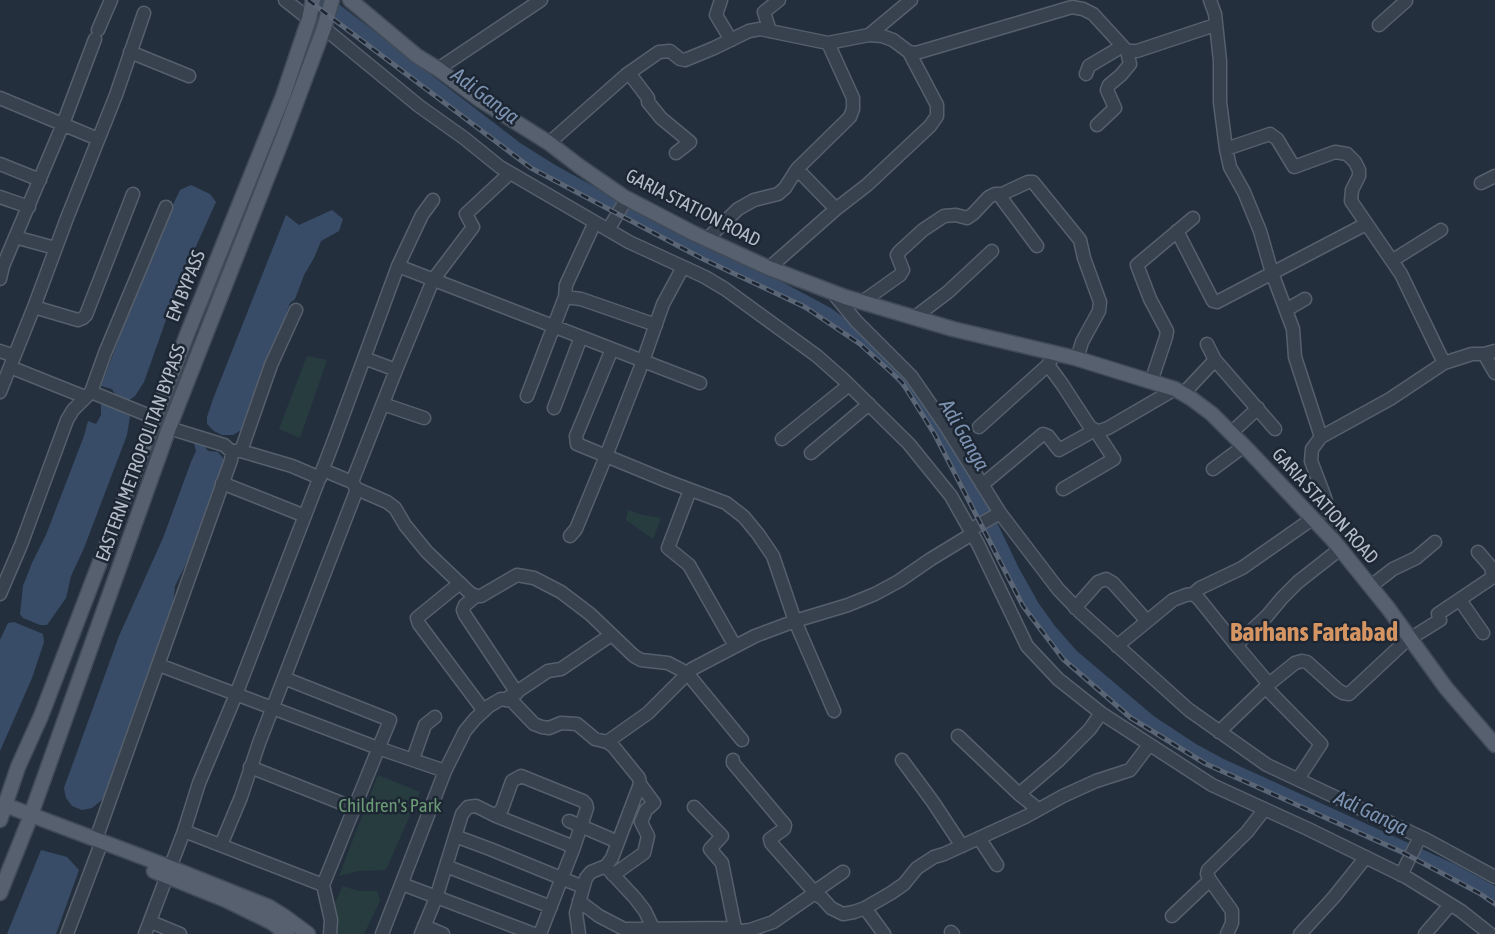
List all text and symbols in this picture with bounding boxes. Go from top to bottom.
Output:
water label: Adi Ganga [446,62,524,130]
street label: GARIA STATION ROAD [622,164,764,252]
street label: EM BYPASS [161,247,211,325]
street label: EASTERN METROPOLITAN BYPASS [91,341,191,565]
water label: Adi Ganga [934,395,994,475]
street label: GARIA STATION ROAD [1267,443,1383,569]
district label: Barhans Fartabad [1230,617,1398,649]
water label: Adi Ganga [1330,785,1412,841]
park label: Children's Park [338,795,442,817]

